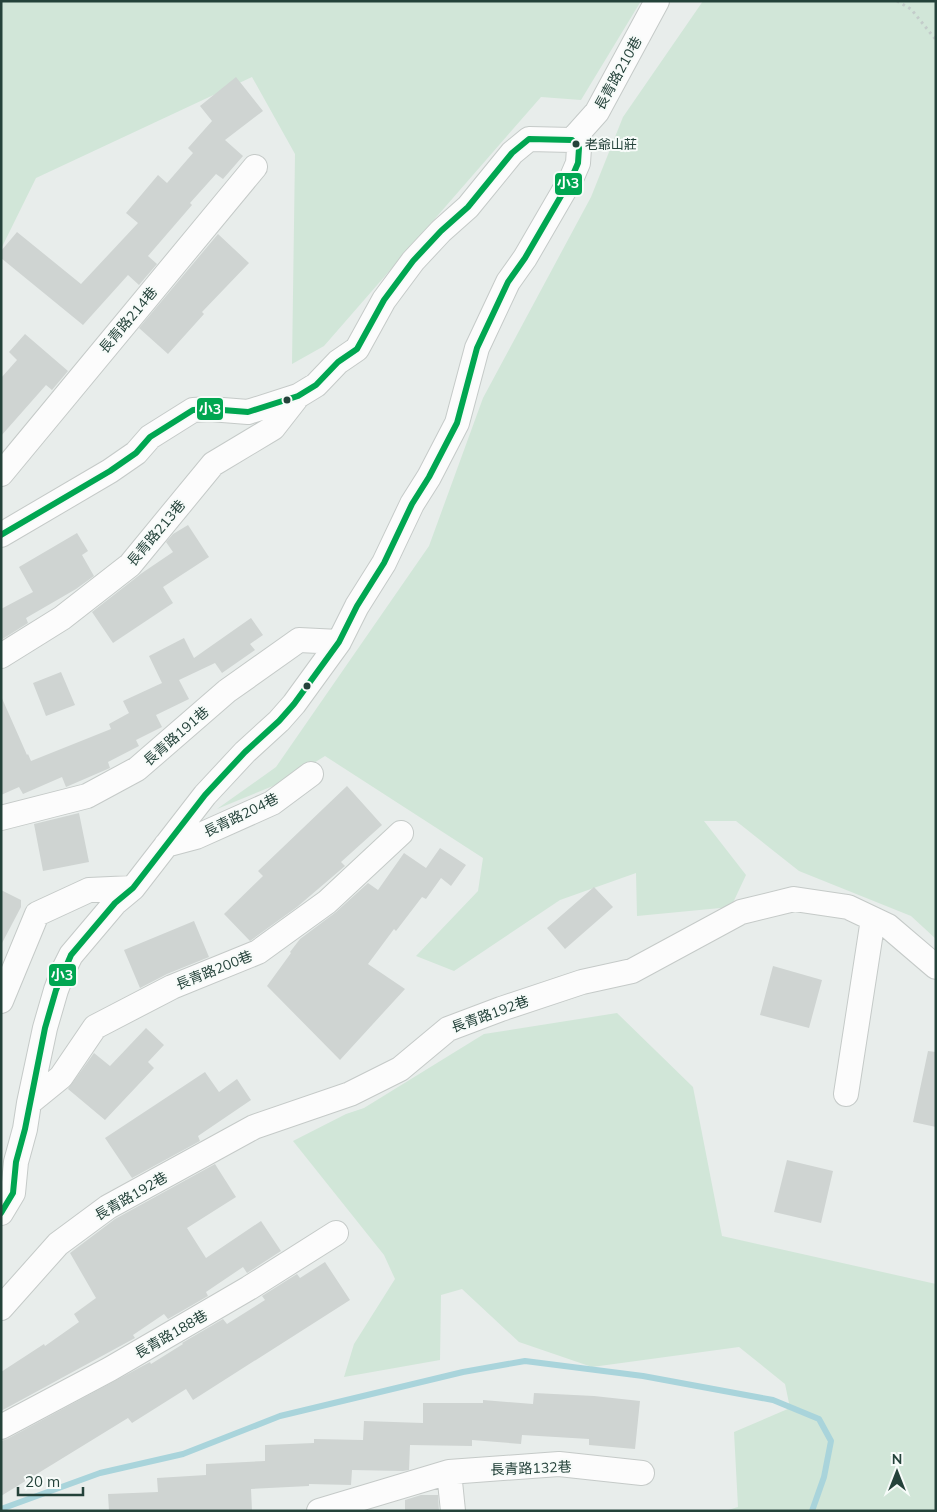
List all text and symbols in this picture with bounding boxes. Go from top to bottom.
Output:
street label: 長青路210巷 [590,33,646,113]
place label: 老爺山莊 [585,136,637,152]
marker: 老爺山莊 [571,139,581,149]
line badge: 小3 [554,172,583,196]
text: 小3 [557,174,579,192]
street label: 長青路214巷 [95,283,161,357]
unlabelled marker [282,395,292,405]
line badge: 小3 [196,397,224,421]
text: 小3 [199,400,221,418]
street label: 長青路213巷 [123,496,189,570]
unlabelled marker [302,681,312,691]
street label: 長青路191巷 [139,703,213,769]
street label: 長青路204巷 [201,789,281,841]
street label: 長青路200巷 [173,946,255,994]
line badge: 小3 [48,963,77,987]
text: 小3 [51,966,73,984]
street label: 長青路192巷 [449,992,531,1036]
street label: 長青路192巷 [91,1168,171,1224]
street label: 長青路188巷 [131,1306,211,1362]
north arrow [872,1447,922,1497]
text: N [892,1450,902,1468]
street label: 長青路132巷 [490,1458,572,1478]
scale bar [18,1464,82,1496]
text: 20 m [25,1472,60,1491]

